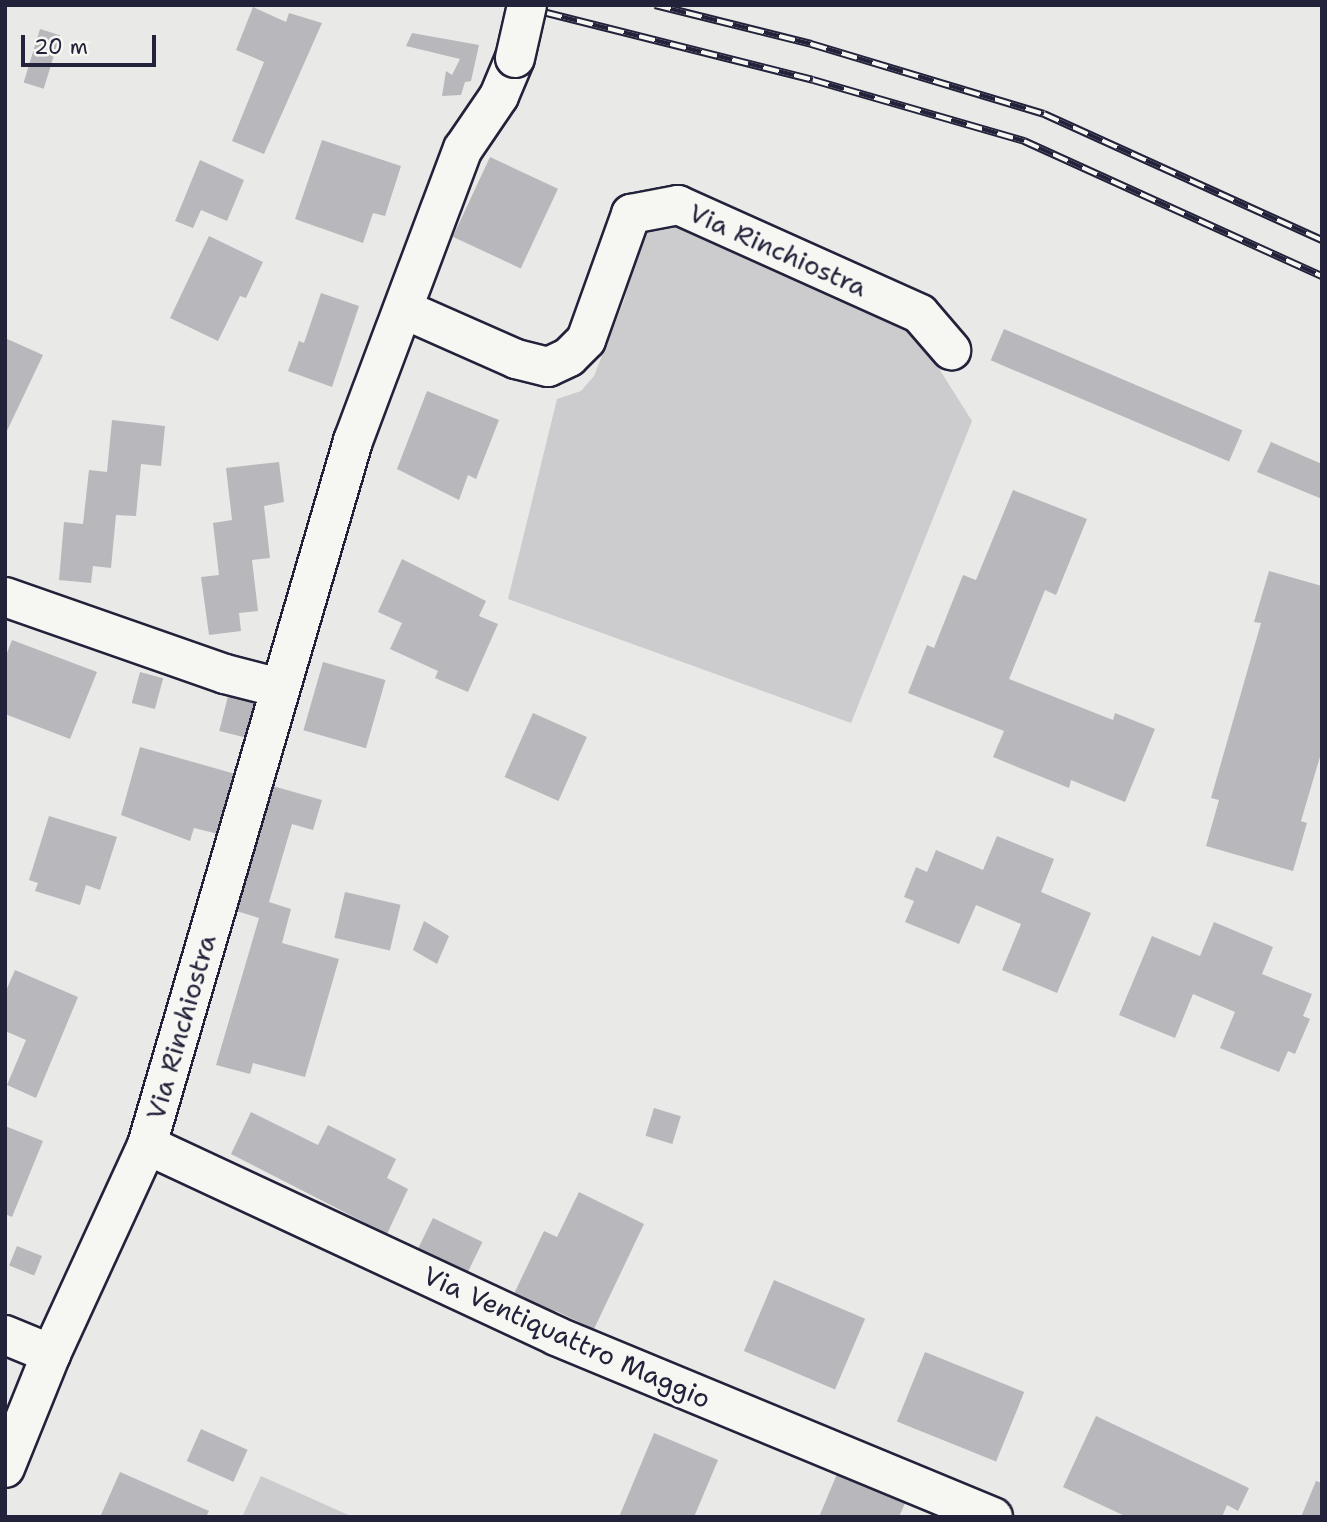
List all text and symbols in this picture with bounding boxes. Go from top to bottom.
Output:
scale bar [24,21,159,65]
text: 20 m [34,33,88,61]
street label: Via Rinchiostra [684,197,872,303]
street label: Via Rinchiostra [140,931,222,1123]
street label: Via Ventiquattro Maggio [419,1259,715,1415]

